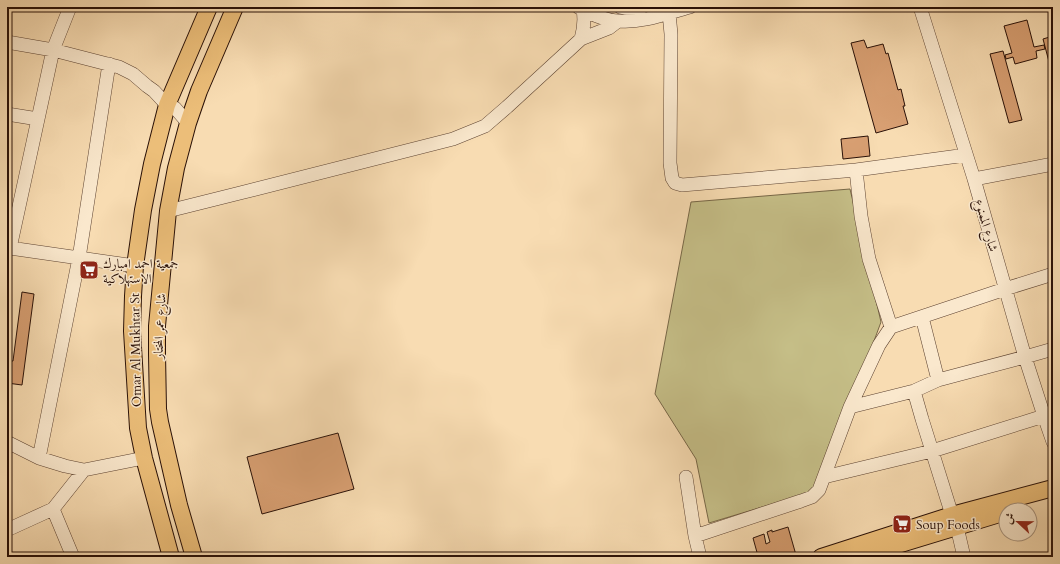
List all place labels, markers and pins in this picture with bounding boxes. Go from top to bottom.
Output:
place label: جمعية احمد امبارك الاستهلاكية [103,255,179,288]
supermarket icon: جمعية احمد امبارك الاستهلاكية [78,259,100,281]
supermarket icon: Soup Foods [891,513,913,535]
place label: Soup Foods [916,516,980,534]

